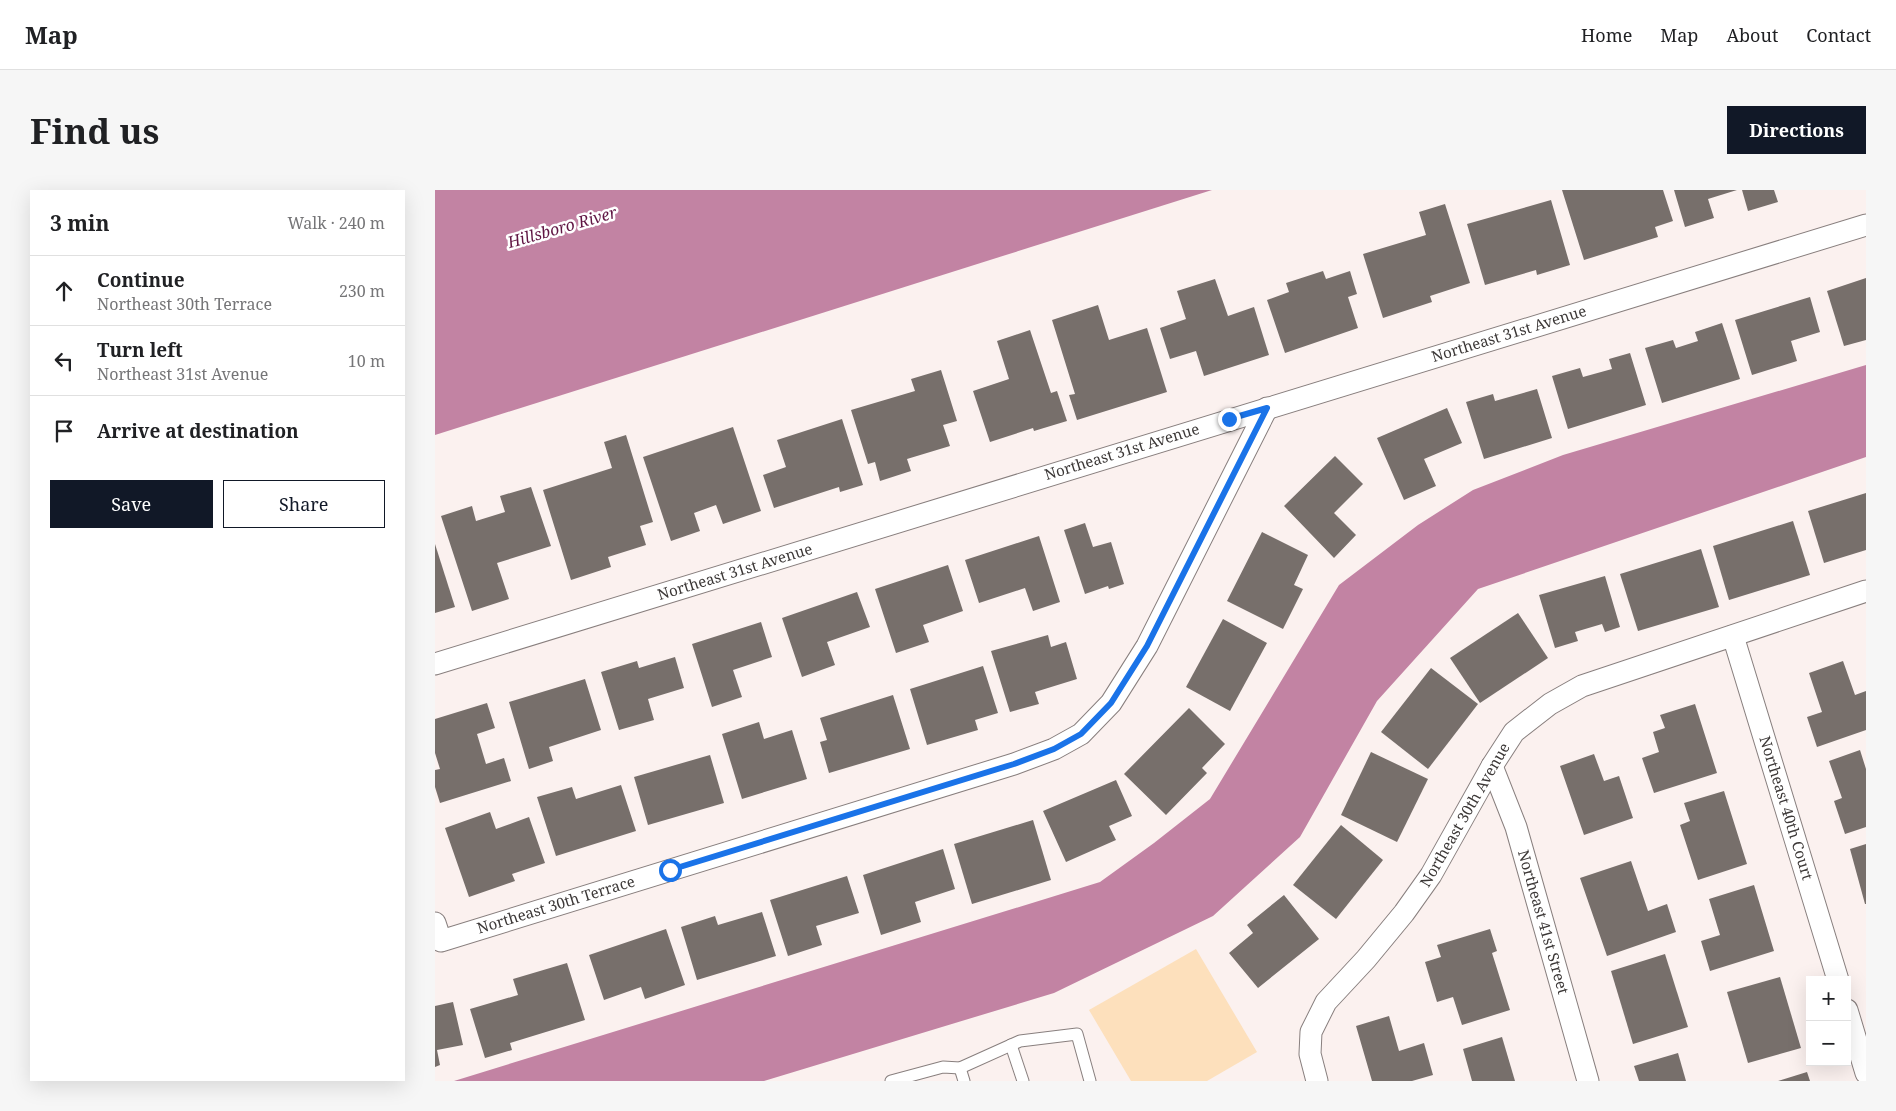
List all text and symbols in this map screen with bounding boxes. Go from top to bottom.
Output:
text: Map [25,18,78,51]
text: Home [1581,23,1632,47]
text: Map [1660,23,1698,47]
text: About [1726,23,1778,47]
text: Contact [1806,23,1871,47]
button: Directions [1727,106,1866,154]
text: Find us [30,107,159,154]
water label: Hillsboro River [504,201,620,253]
text: 3 min [50,209,109,237]
text: Walk · 240 m [288,212,385,234]
text: Continue [97,267,185,293]
icon: ahead [50,277,78,305]
text: 230 m [339,280,385,302]
text: Northeast 30th Terrace [97,293,272,315]
street label: Northeast 31st Avenue [1429,300,1588,366]
text: Turn left [97,337,183,363]
icon: left [50,347,78,375]
text: 10 m [348,350,385,372]
text: Northeast 31st Avenue [97,363,268,385]
route end [1218,408,1241,431]
icon: arrive [50,417,78,445]
text: Arrive at destination [97,418,299,444]
street label: Northeast 31st Avenue [1042,418,1201,484]
button: Save [50,480,213,528]
button: Share [223,480,385,528]
street label: Northeast 31st Avenue [655,538,814,604]
street label: Northeast 40th Court [1756,733,1818,882]
street label: Northeast 30th Avenue [1415,739,1514,890]
street label: Northeast 41st Street [1514,847,1574,996]
route start [659,859,682,882]
street label: Northeast 30th Terrace [474,871,637,938]
map controls [1806,976,1851,1066]
button: + [1806,976,1851,1021]
button: − [1806,1021,1851,1066]

